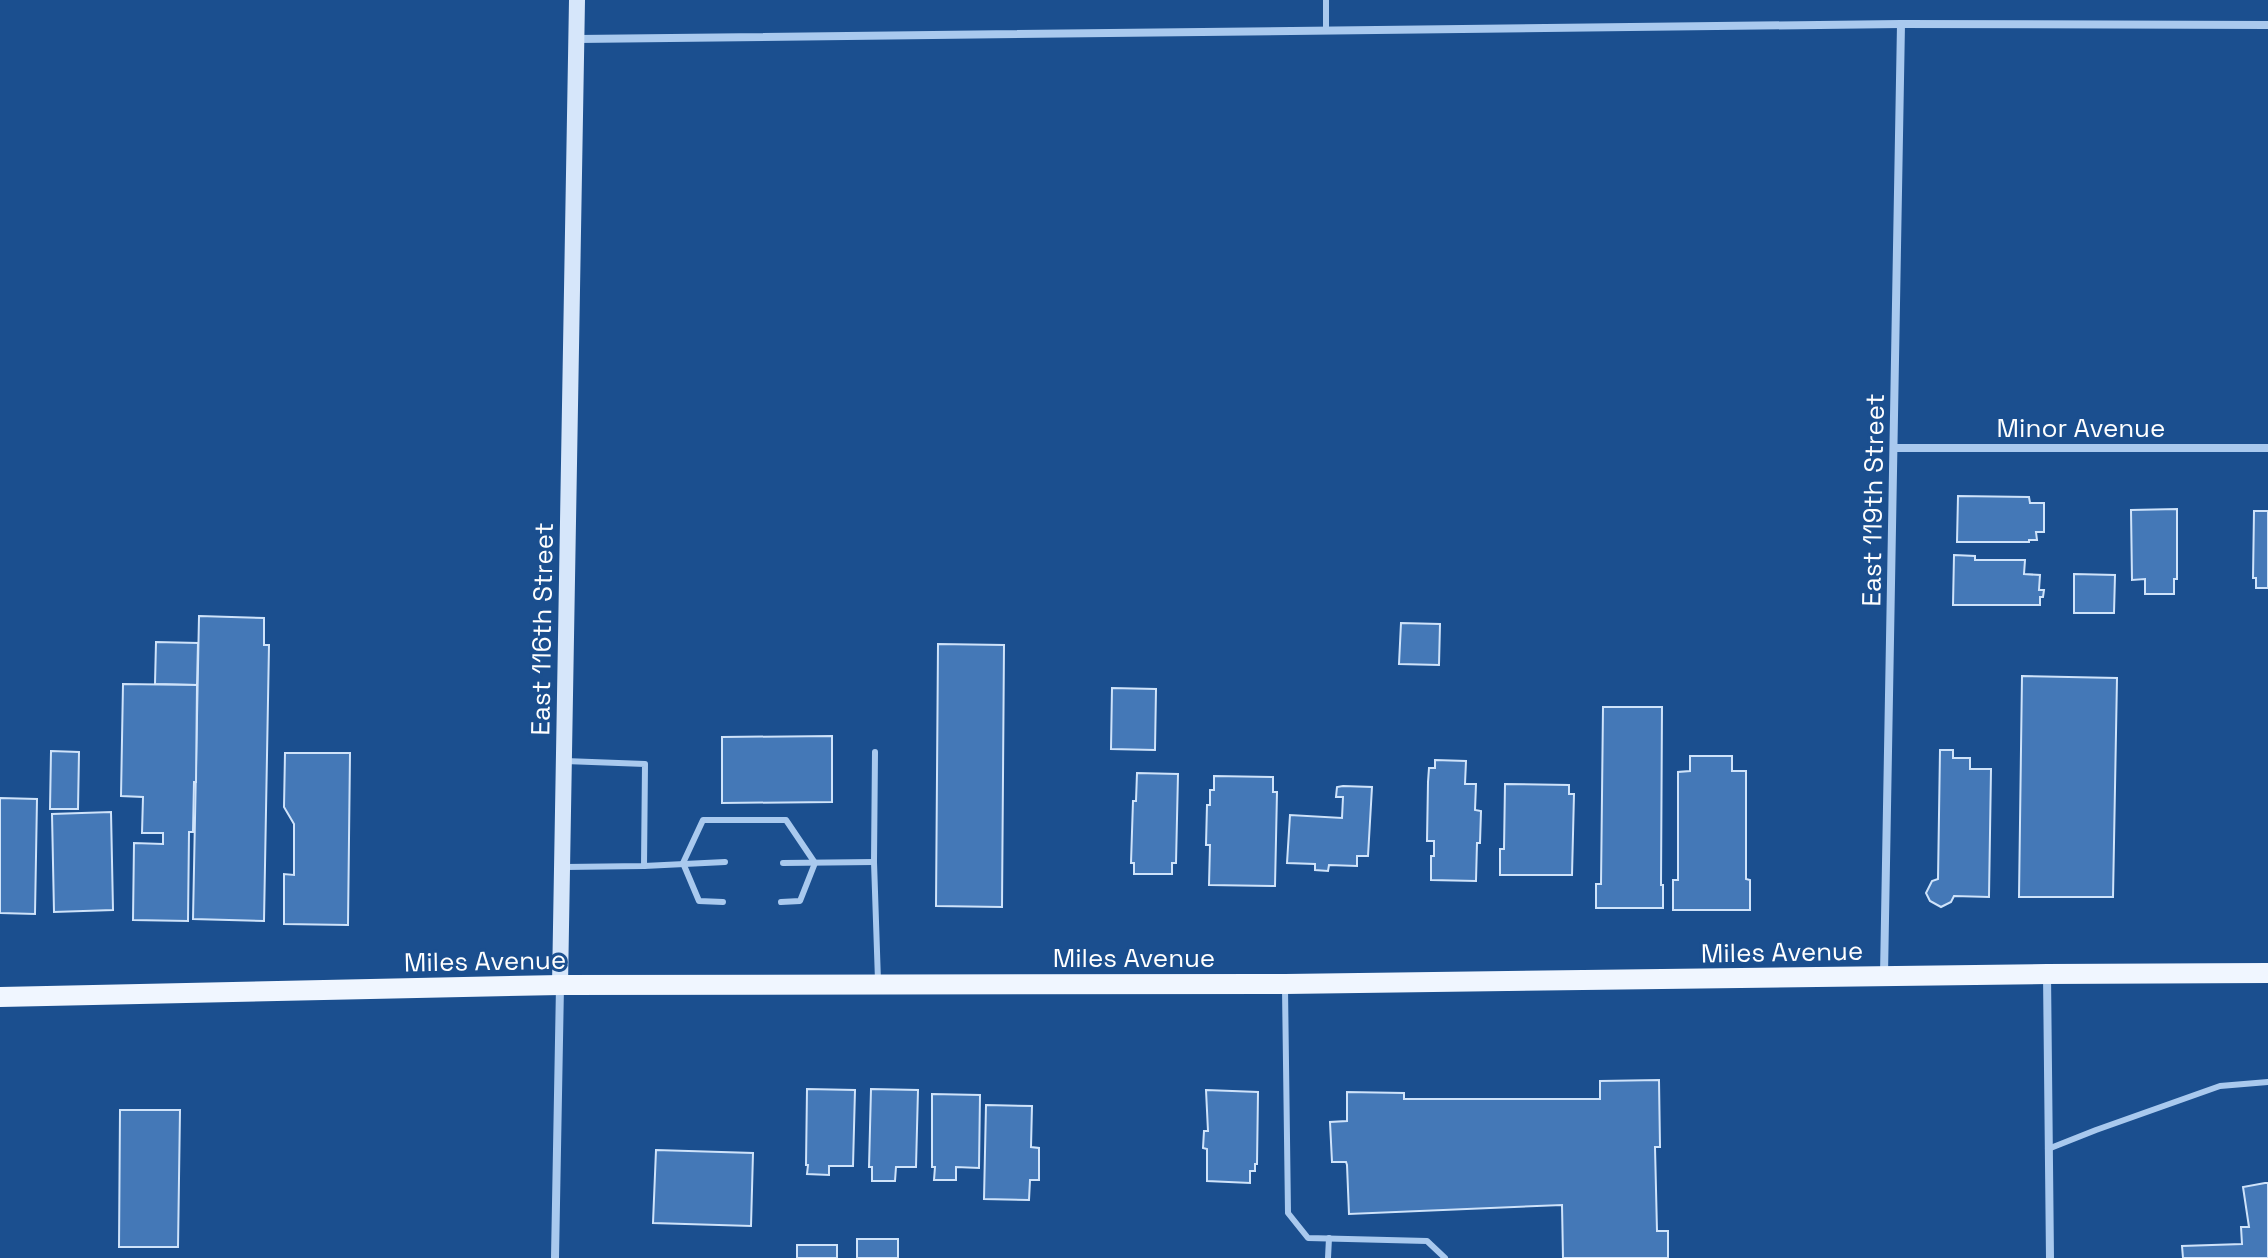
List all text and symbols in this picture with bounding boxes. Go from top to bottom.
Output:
street label: East 119th Street [1854,393,1892,607]
street label: Minor Avenue [1997,411,2165,445]
street label: East 116th Street [523,522,561,736]
street label: Miles Avenue [1700,934,1864,970]
street label: Miles Avenue [1053,941,1215,975]
street label: Miles Avenue [403,943,567,979]

